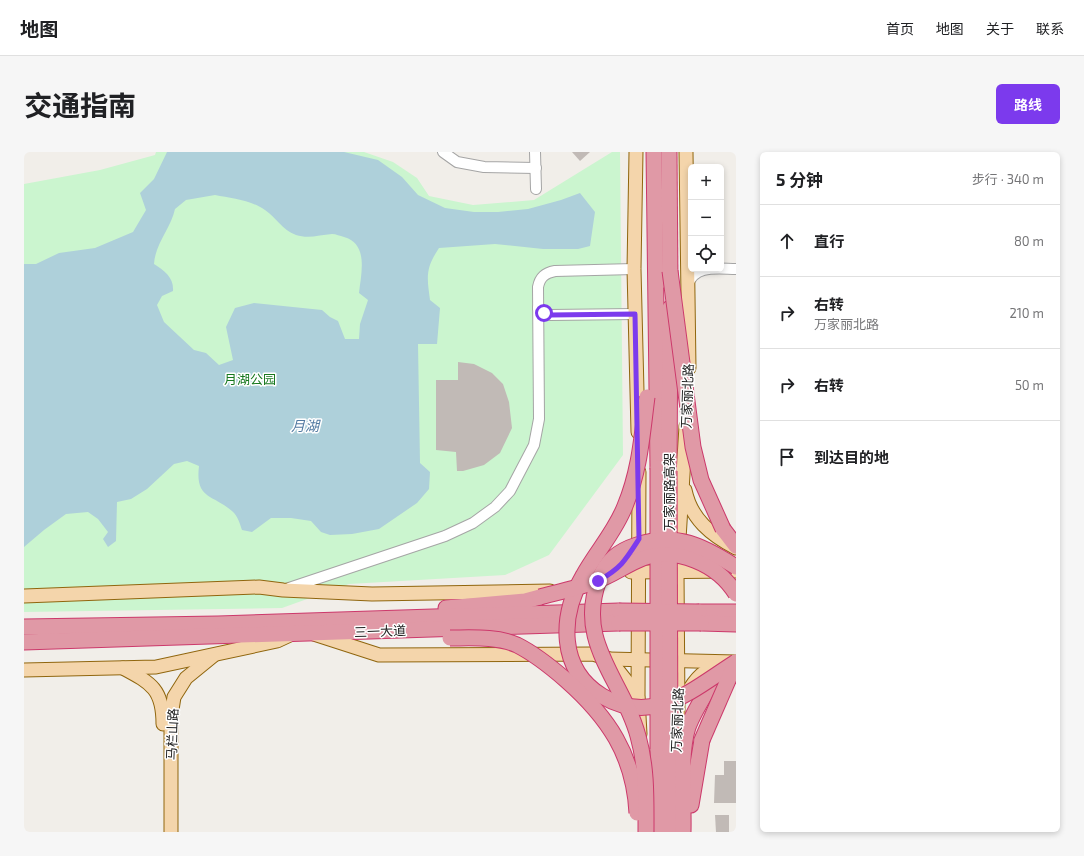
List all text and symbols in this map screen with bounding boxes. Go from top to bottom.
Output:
text: 地图 [20,17,58,40]
text: 首页 [886,20,914,37]
text: 地图 [936,20,964,37]
text: 关于 [986,20,1014,37]
text: 联系 [1036,20,1064,37]
button: 路线 [996,84,1060,124]
text: 交通指南 [24,88,136,122]
map controls [688,164,724,272]
button: + [688,164,724,200]
text: 5 分钟 [776,169,823,189]
text: 步行 · 340 m [972,171,1044,187]
button: − [688,200,724,236]
icon: ahead [776,230,798,252]
text: 直行 [814,232,844,250]
text: 80 m [1014,233,1044,249]
button: locate [688,236,724,272]
text: 右转 [814,295,844,313]
icon: right [776,302,798,324]
route start [535,304,553,322]
text: 210 m [1009,305,1044,321]
text: 万家丽北路 [814,316,879,332]
street label: 万家丽北路 [678,363,696,429]
park label: 月湖公园 [224,371,276,387]
icon: right [776,374,798,396]
text: 右转 [814,376,844,394]
text: 50 m [1015,377,1044,393]
water label: 月湖 [291,417,321,434]
icon: arrive [776,446,798,468]
text: 到达目的地 [814,448,889,466]
street label: 万家丽路高架 [661,453,677,531]
route end [589,572,607,590]
street label: 三一大道 [354,622,406,640]
street label: 万家丽北路 [668,687,686,753]
street label: 马栏山路 [163,708,181,760]

